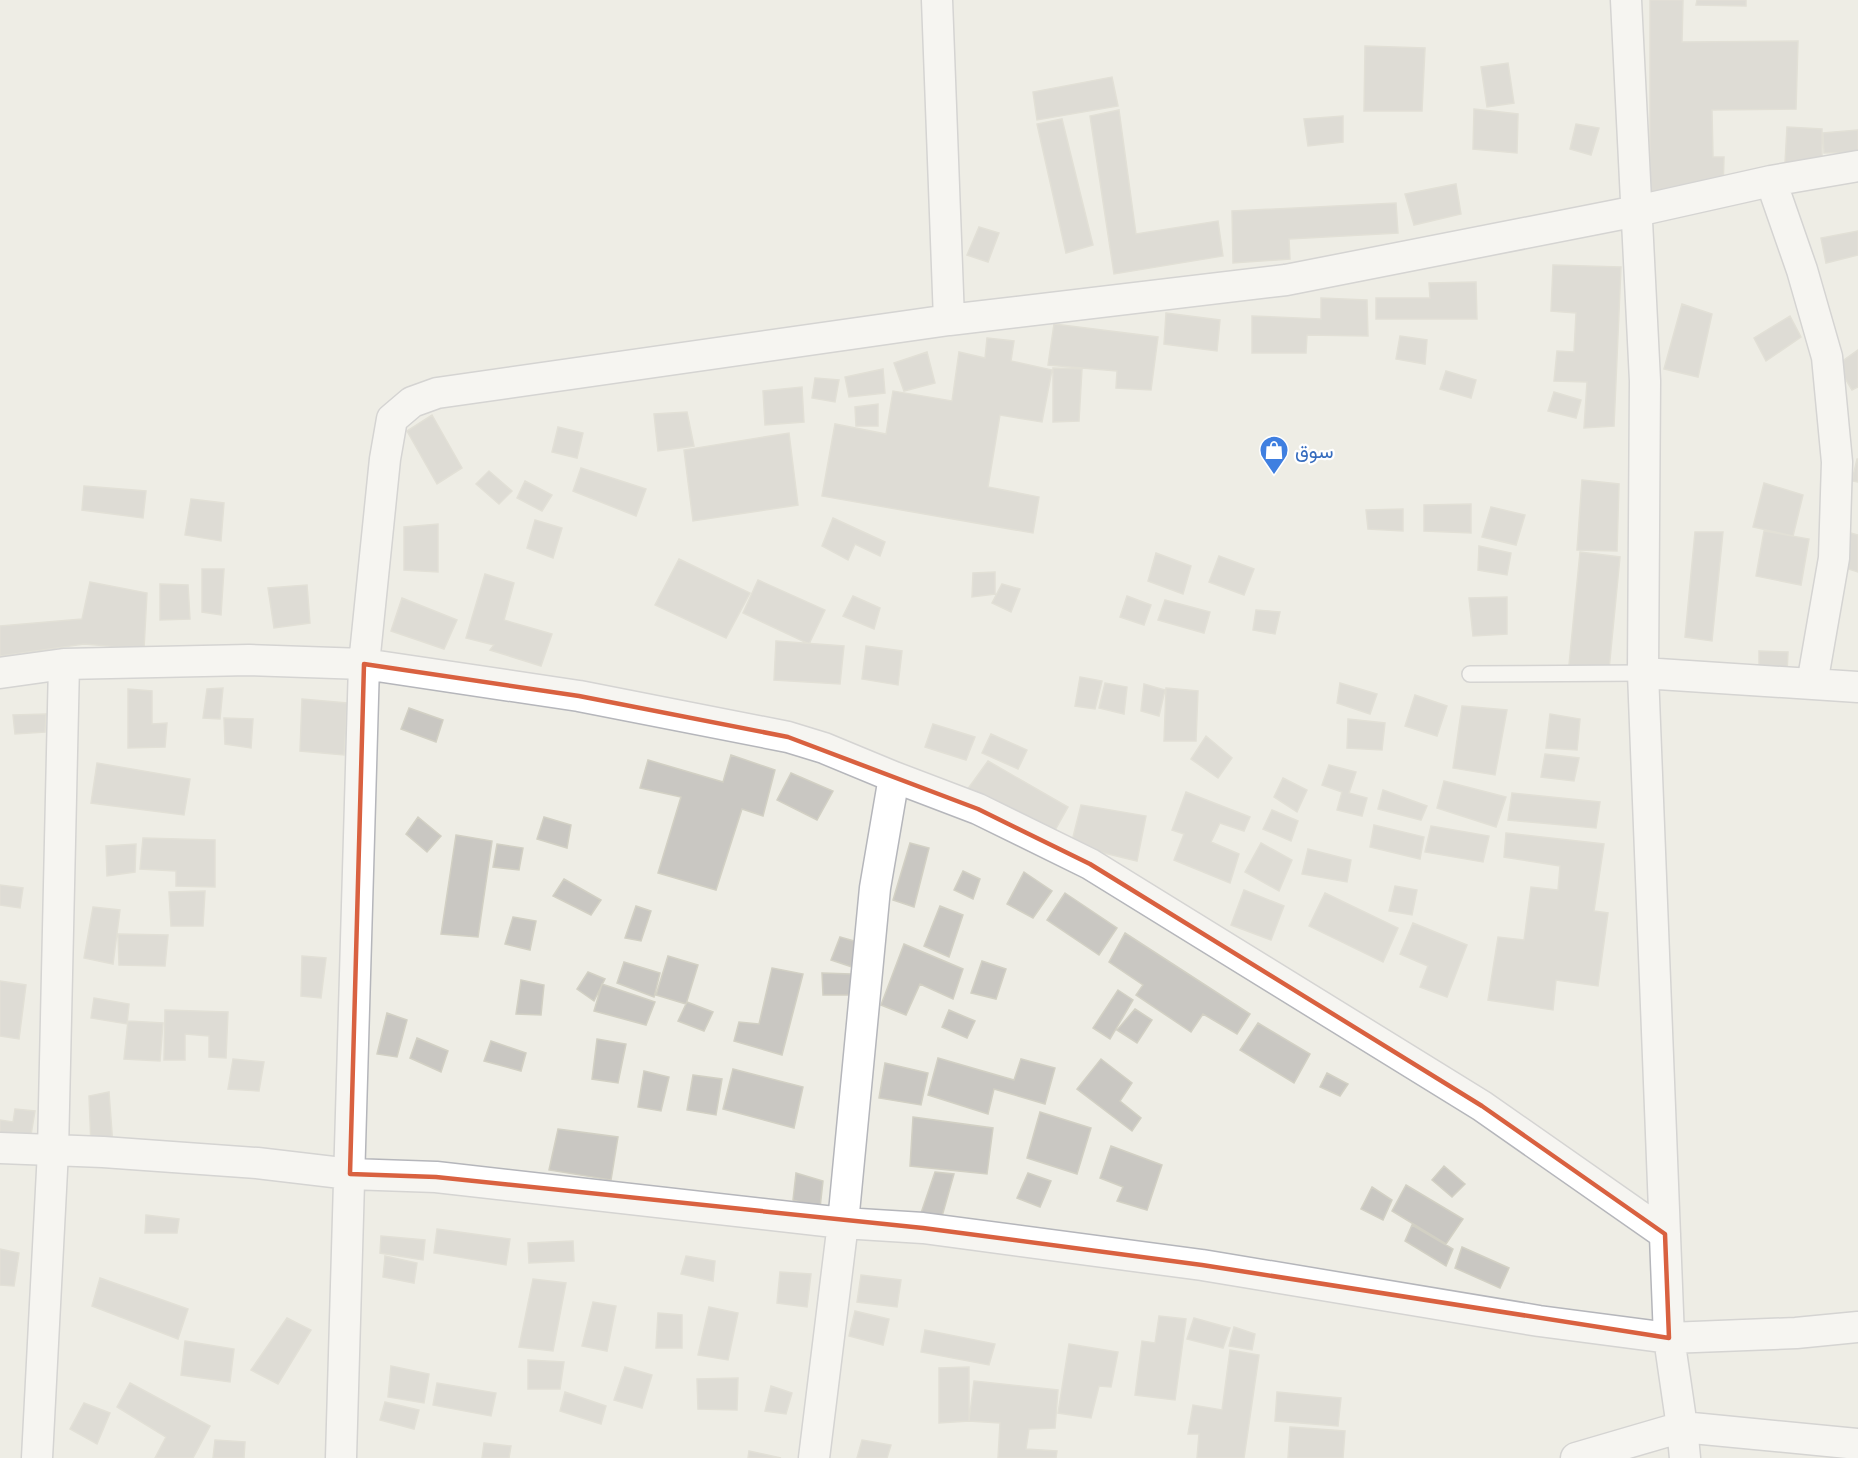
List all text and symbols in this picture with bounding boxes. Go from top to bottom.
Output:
shop icon: سوق [1258,434,1290,476]
place label: سوق [1295,439,1334,464]

